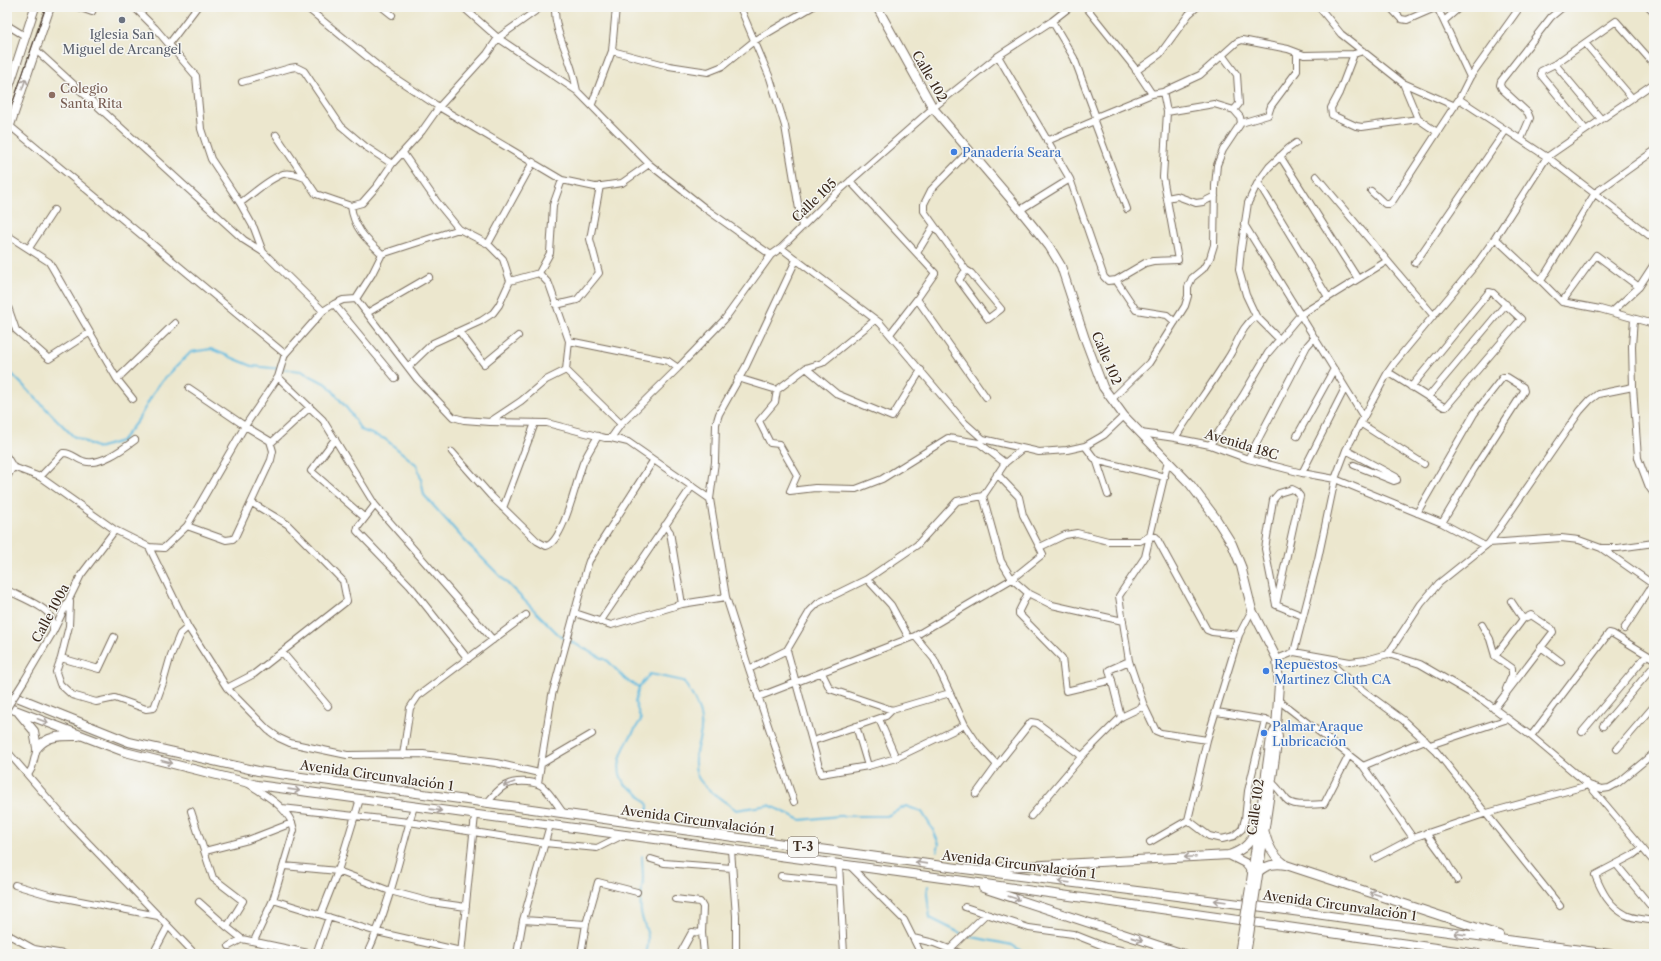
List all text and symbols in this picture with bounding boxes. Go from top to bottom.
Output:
marker: Iglesia San Miguel de Arcangel [117,15,127,25]
place label: Iglesia San Miguel de Arcangel [62,26,182,57]
street label: Calle 102 [909,48,951,104]
one-way arrow [21,78,29,90]
place label: Colegio Santa Rita [60,80,123,111]
marker: Colegio Santa Rita [47,90,57,100]
place label: Panadería Seara [962,144,1061,160]
marker: Panadería Seara [949,147,959,157]
street label: Calle 105 [788,175,840,225]
street label: Calle 102 [1089,329,1125,387]
street label: Avenida 18C [1202,425,1281,463]
street label: Calle 100a [28,581,72,645]
place label: Repuestos Martinez Cluth CA [1274,656,1392,687]
marker: Repuestos Martinez Cluth CA [1261,666,1271,676]
one-way arrow [37,718,49,726]
place label: Palmar Araque Lubricación [1272,718,1363,749]
marker: Palmar Araque Lubricación [1259,728,1269,738]
street label: Avenida Circunvalación 1 [298,756,455,794]
one-way arrow [160,759,173,766]
street label: Calle 102 [1243,778,1267,836]
one-way arrow [503,781,515,789]
one-way arrow [287,786,300,794]
street label: Avenida Circunvalación 1 [619,801,776,839]
one-way arrow [429,806,442,814]
road number: T-3 [788,837,818,857]
street label: Avenida Circunvalación 1 [940,846,1097,881]
one-way arrow [1184,854,1197,861]
one-way arrow [915,859,928,867]
one-way arrow [1058,878,1071,886]
street label: Avenida Circunvalación 1 [1261,886,1418,924]
one-way arrow [1369,890,1382,897]
one-way arrow [1007,895,1020,902]
one-way arrow [1214,897,1227,905]
one-way arrow [1454,930,1467,937]
one-way arrow [1131,935,1143,943]

